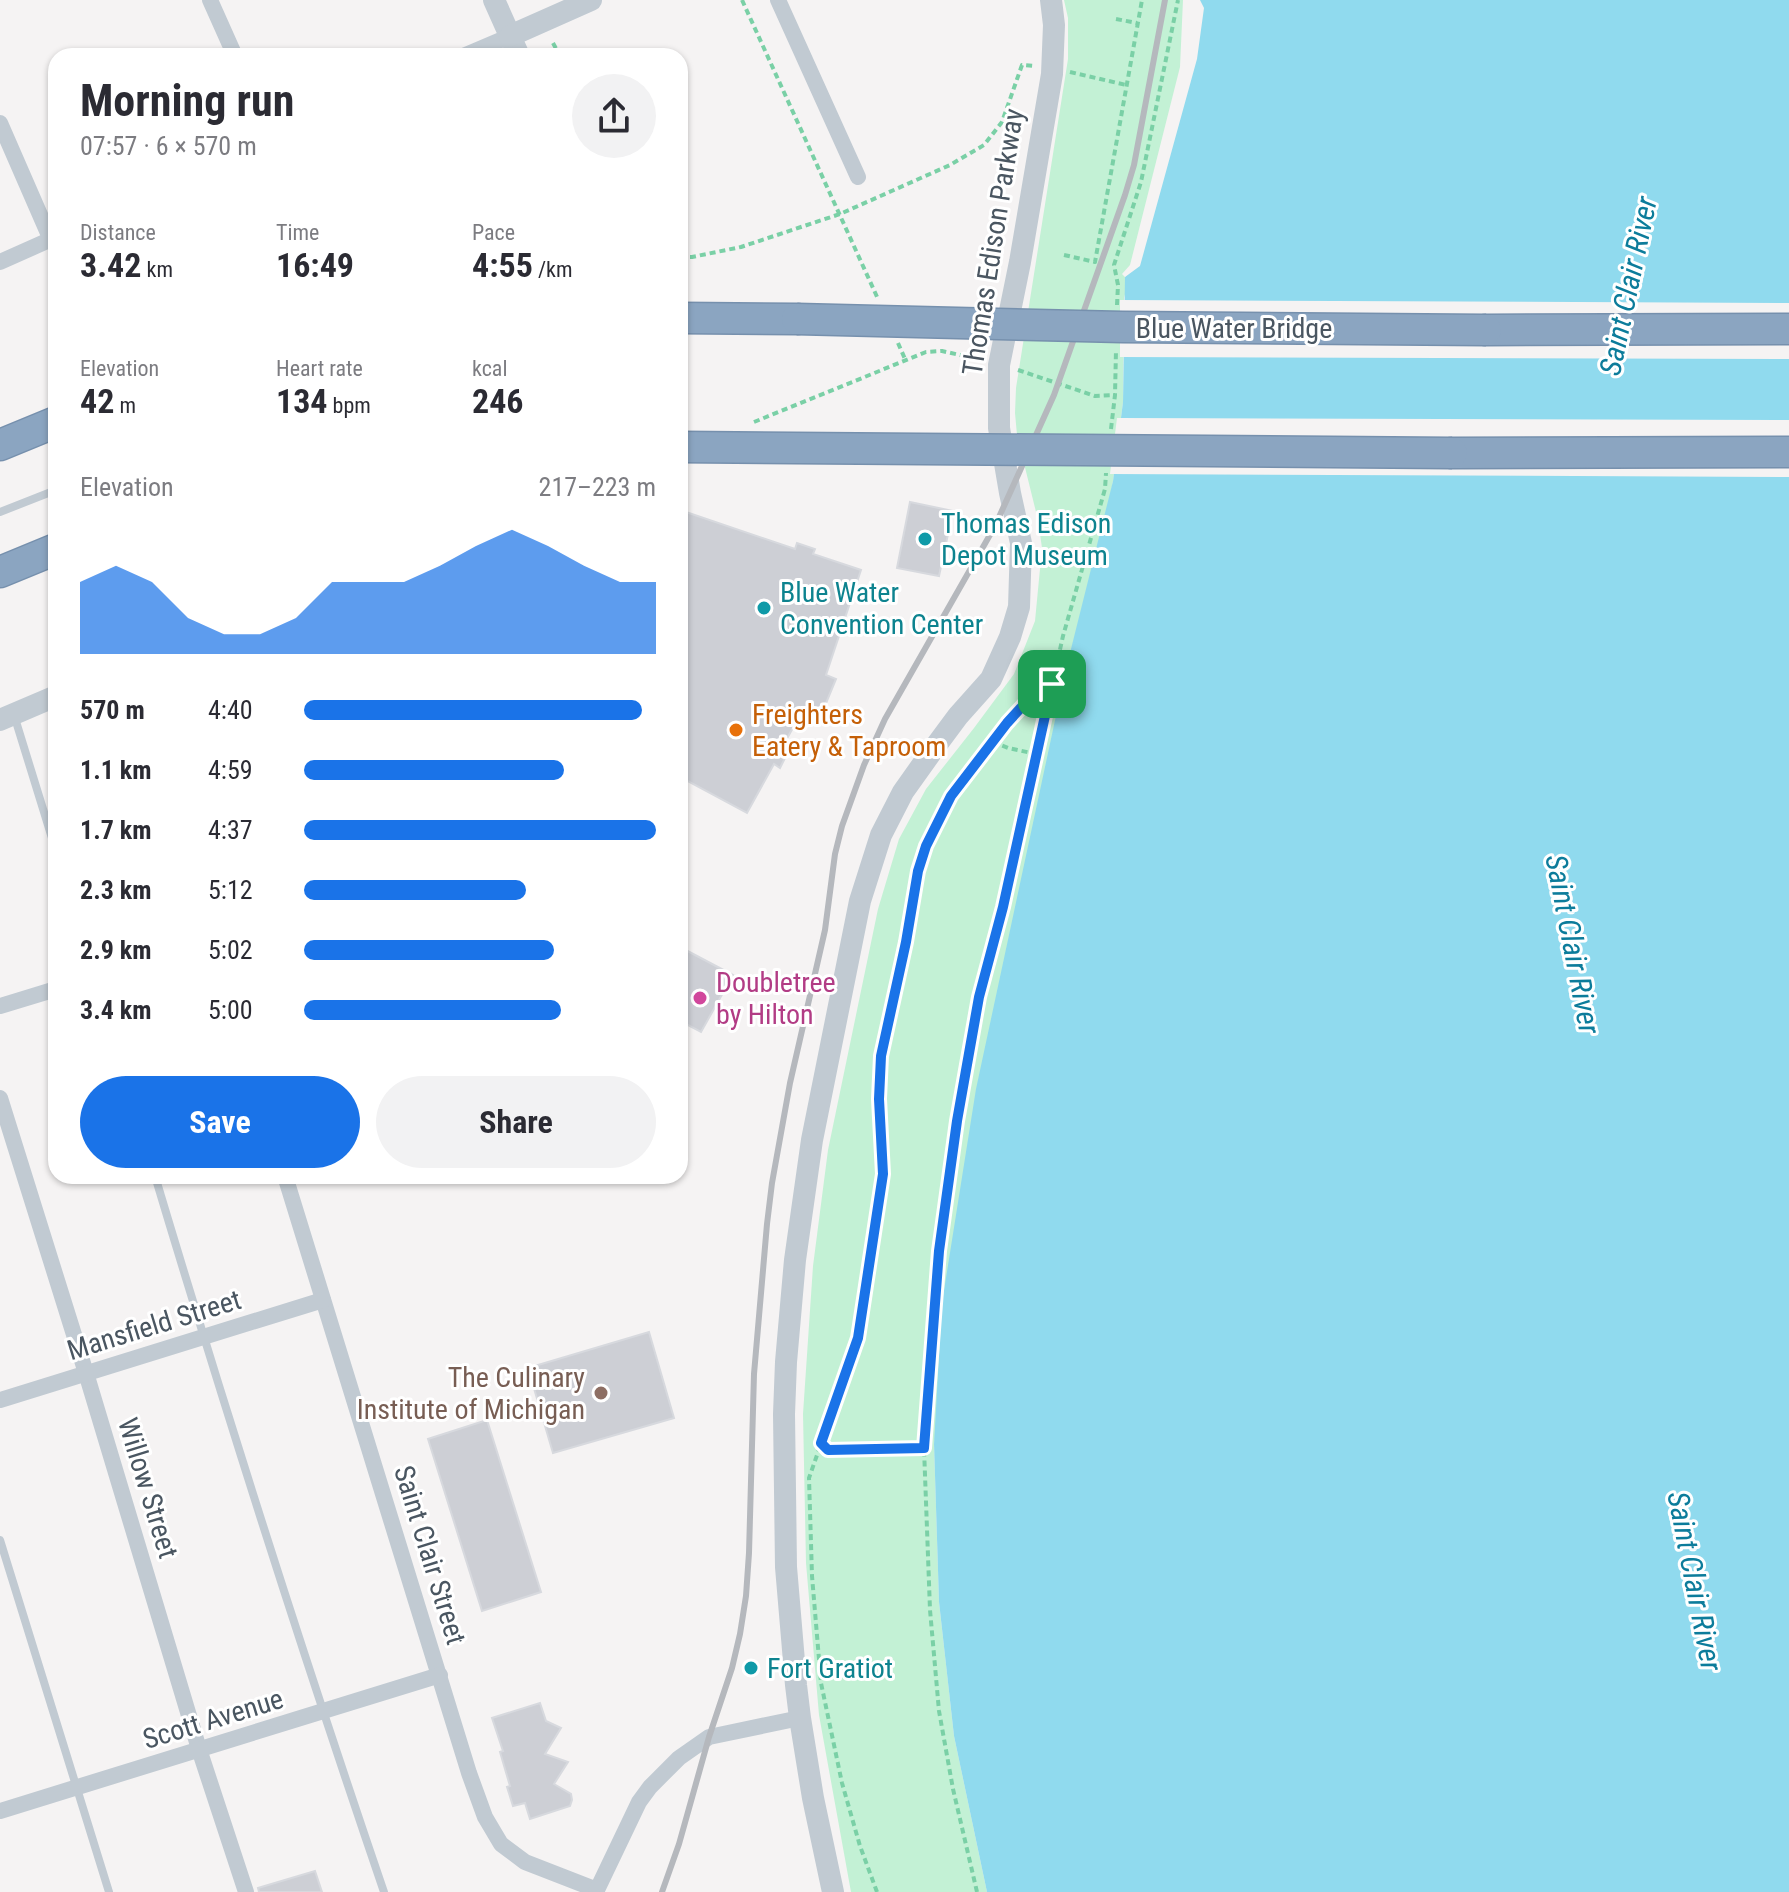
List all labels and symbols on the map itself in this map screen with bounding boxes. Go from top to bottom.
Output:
street label: Thomas Edison Parkway [956,106,1030,378]
water label: Saint Clair River [1592,192,1664,378]
street label: Blue Water Bridge [1136,312,1332,345]
place label: Thomas Edison Depot Museum [941,507,1111,572]
marker: Thomas Edison Depot Museum [916,530,934,548]
place label: Blue Water Convention Center [780,576,983,641]
marker: Blue Water Convention Center [755,599,773,617]
pin [1018,650,1086,718]
place label: Freighters Eatery & Taproom [752,698,946,763]
marker: Freighters Eatery & Taproom [727,721,745,739]
water label: Saint Clair River [1538,852,1608,1038]
place label: Doubletree by Hilton [716,966,836,1031]
marker: Doubletree by Hilton [691,989,709,1007]
street label: Mansfield Street [63,1283,245,1367]
place label: The Culinary Institute of Michigan [357,1361,585,1426]
marker: The Culinary Institute of Michigan [592,1384,610,1402]
street label: Willow Street [111,1414,185,1562]
street label: Saint Clair Street [387,1462,473,1648]
water label: Saint Clair River [1660,1489,1730,1675]
place label: Fort Gratiot [767,1652,893,1685]
marker: Fort Gratiot [742,1659,760,1677]
street label: Scott Avenue [139,1682,287,1756]

